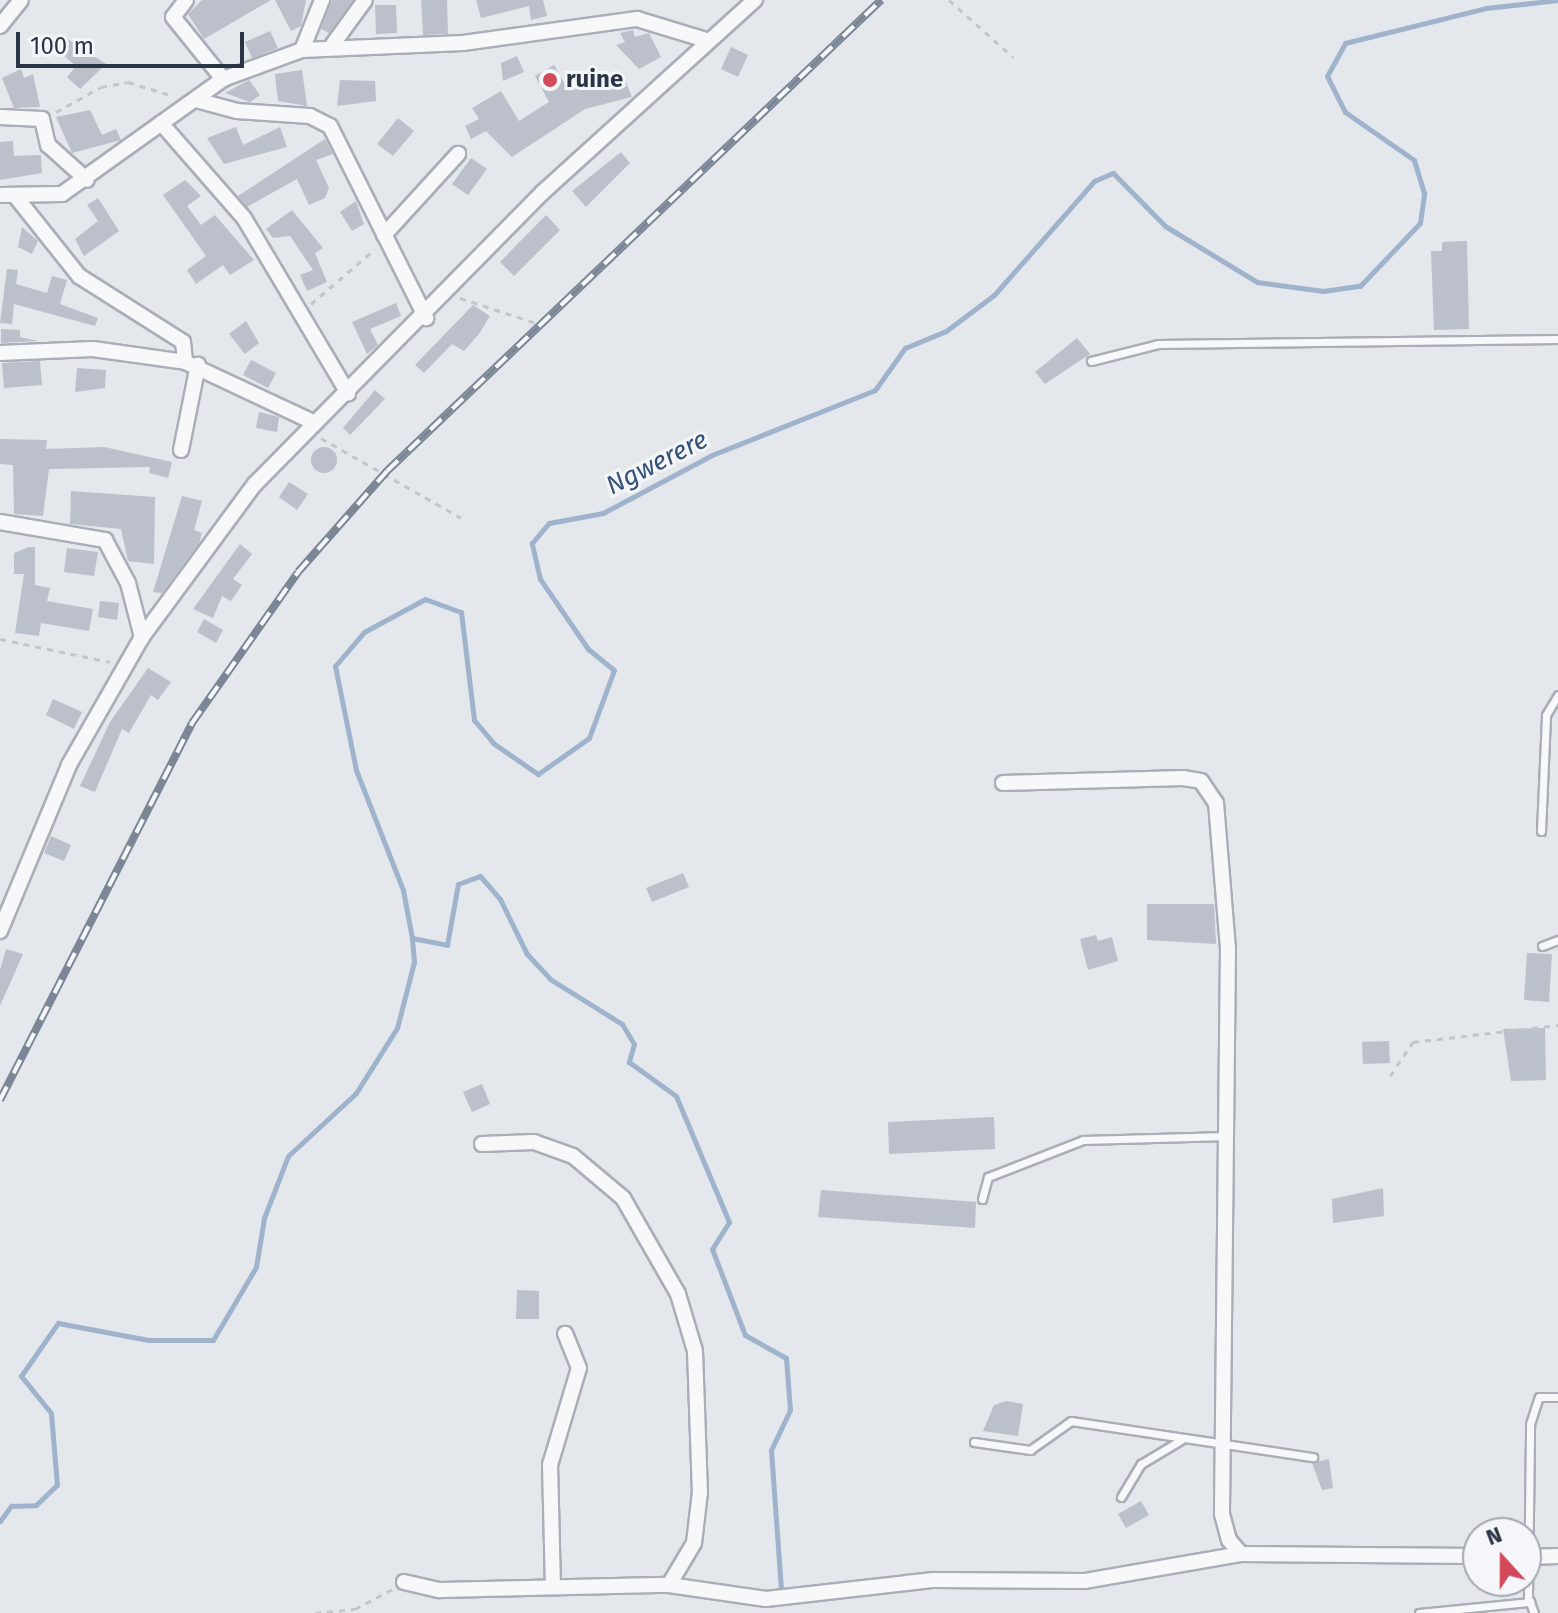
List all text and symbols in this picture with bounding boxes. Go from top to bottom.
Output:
scale bar [20,16,248,66]
text: 100 m [30,32,94,60]
place label: ruine [566,66,623,94]
marker: ruine [541,71,559,89]
water label: Ngwerere [601,424,713,502]
north arrow [1462,1517,1542,1597]
text: N [1482,1521,1506,1551]

